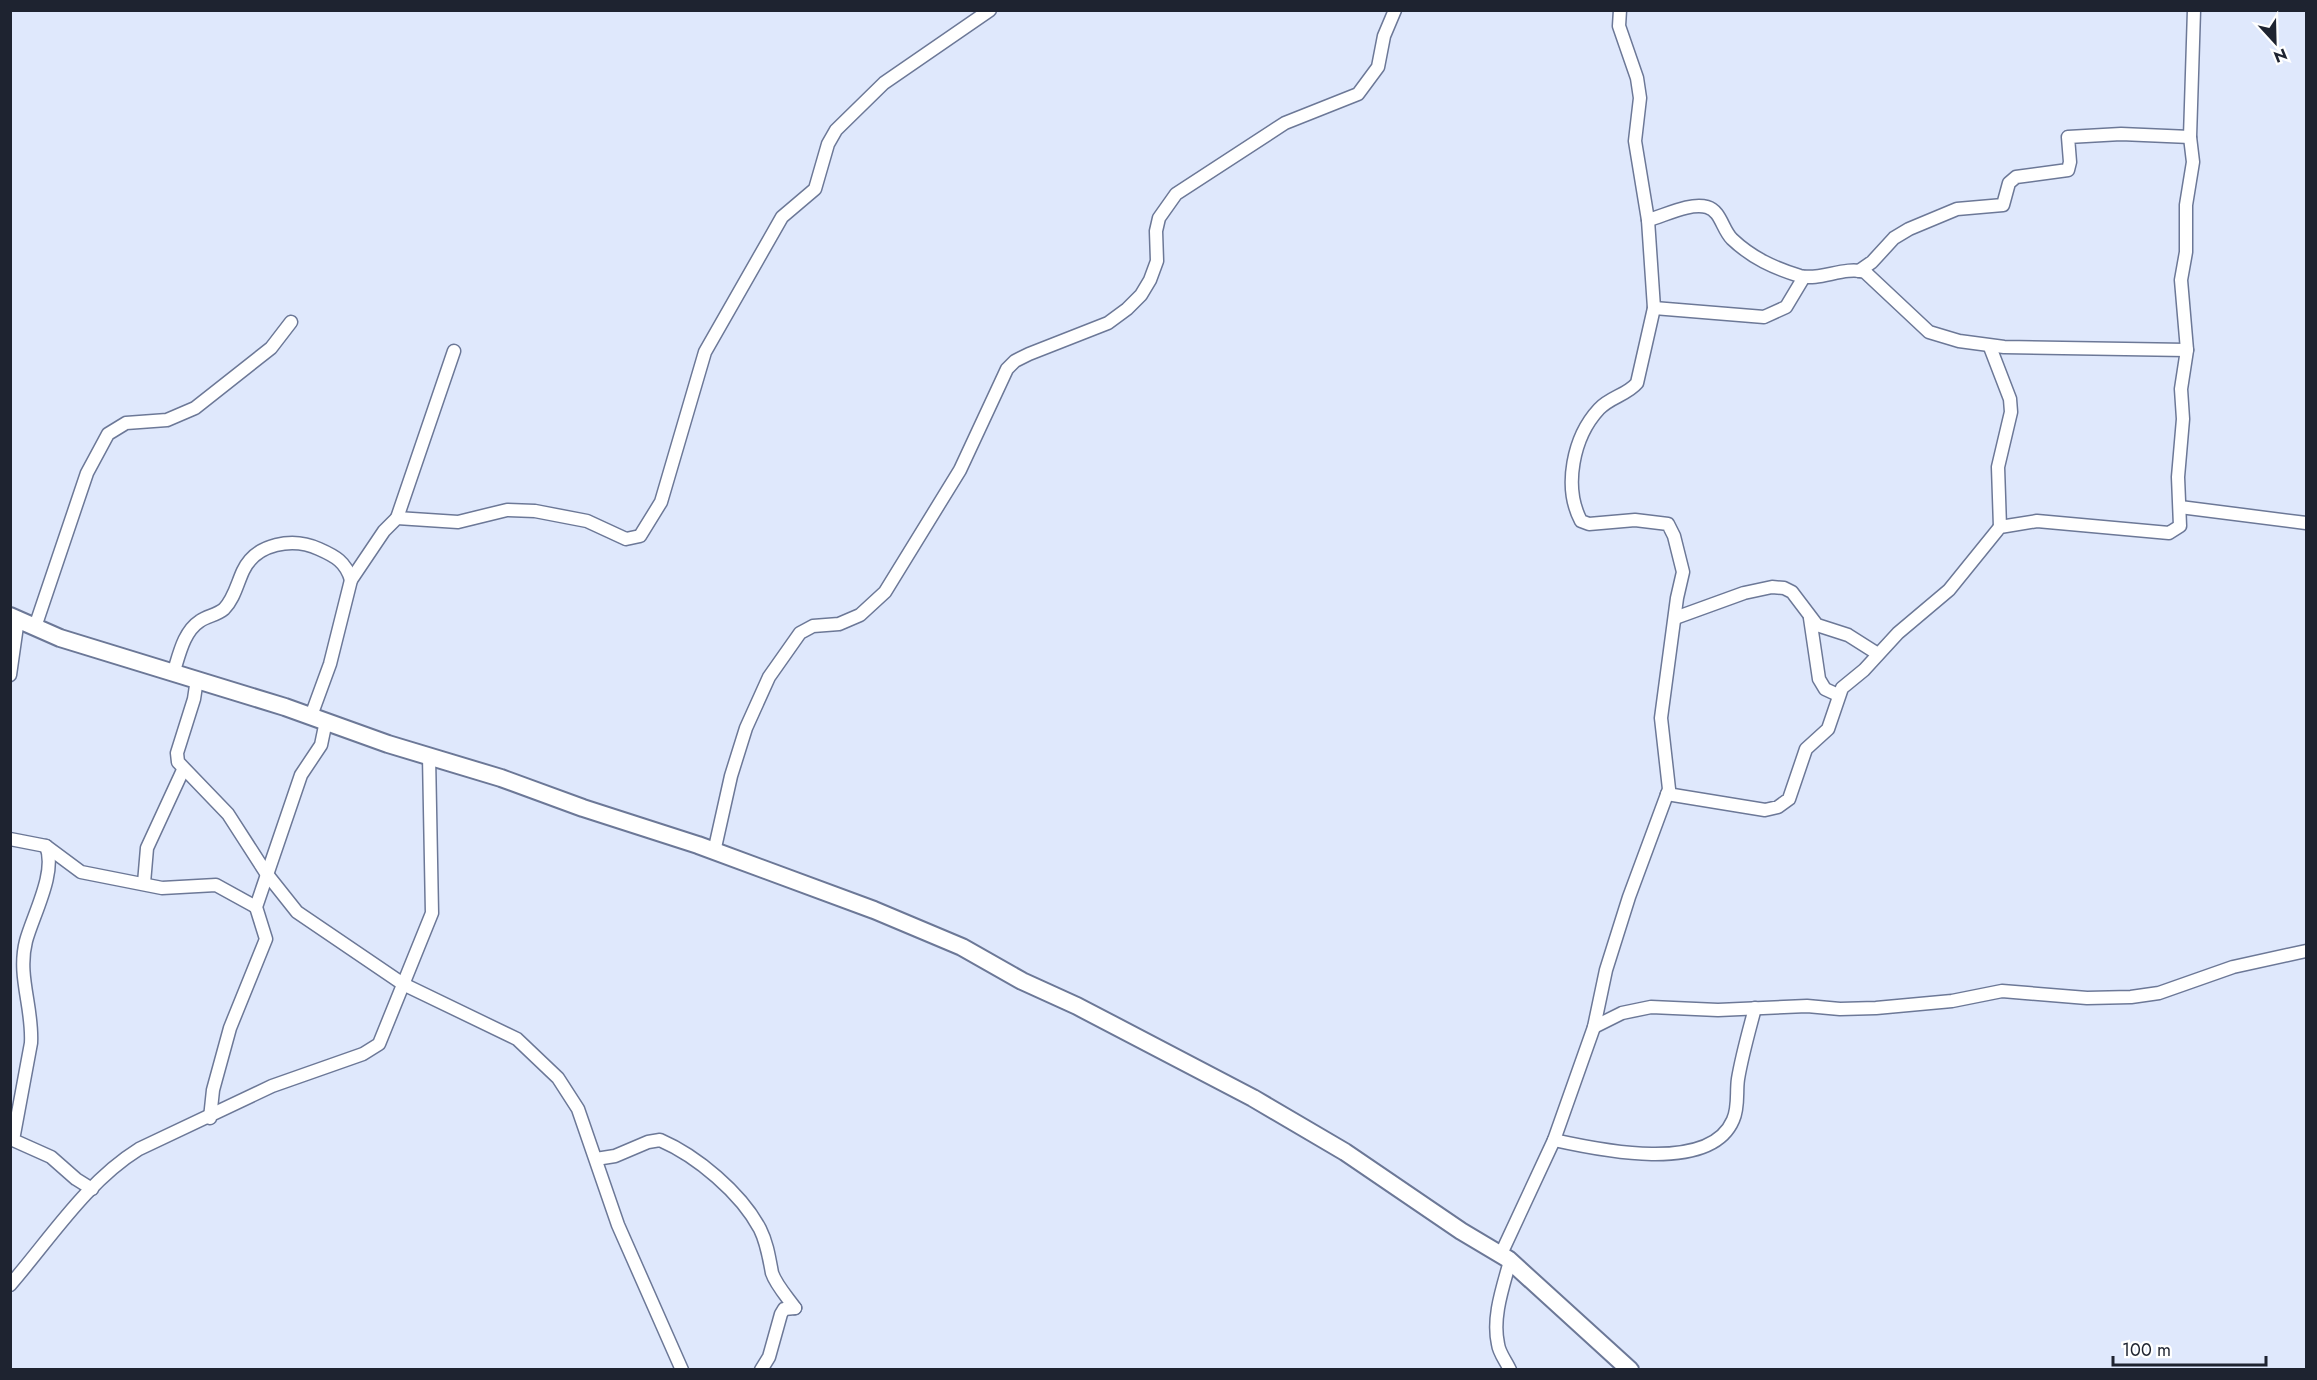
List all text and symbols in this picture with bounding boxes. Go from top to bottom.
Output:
north arrow [2245,12,2305,72]
text: N [2270,42,2291,68]
scale bar [2113,1329,2266,1367]
text: 100 m [2122,1337,2171,1363]

